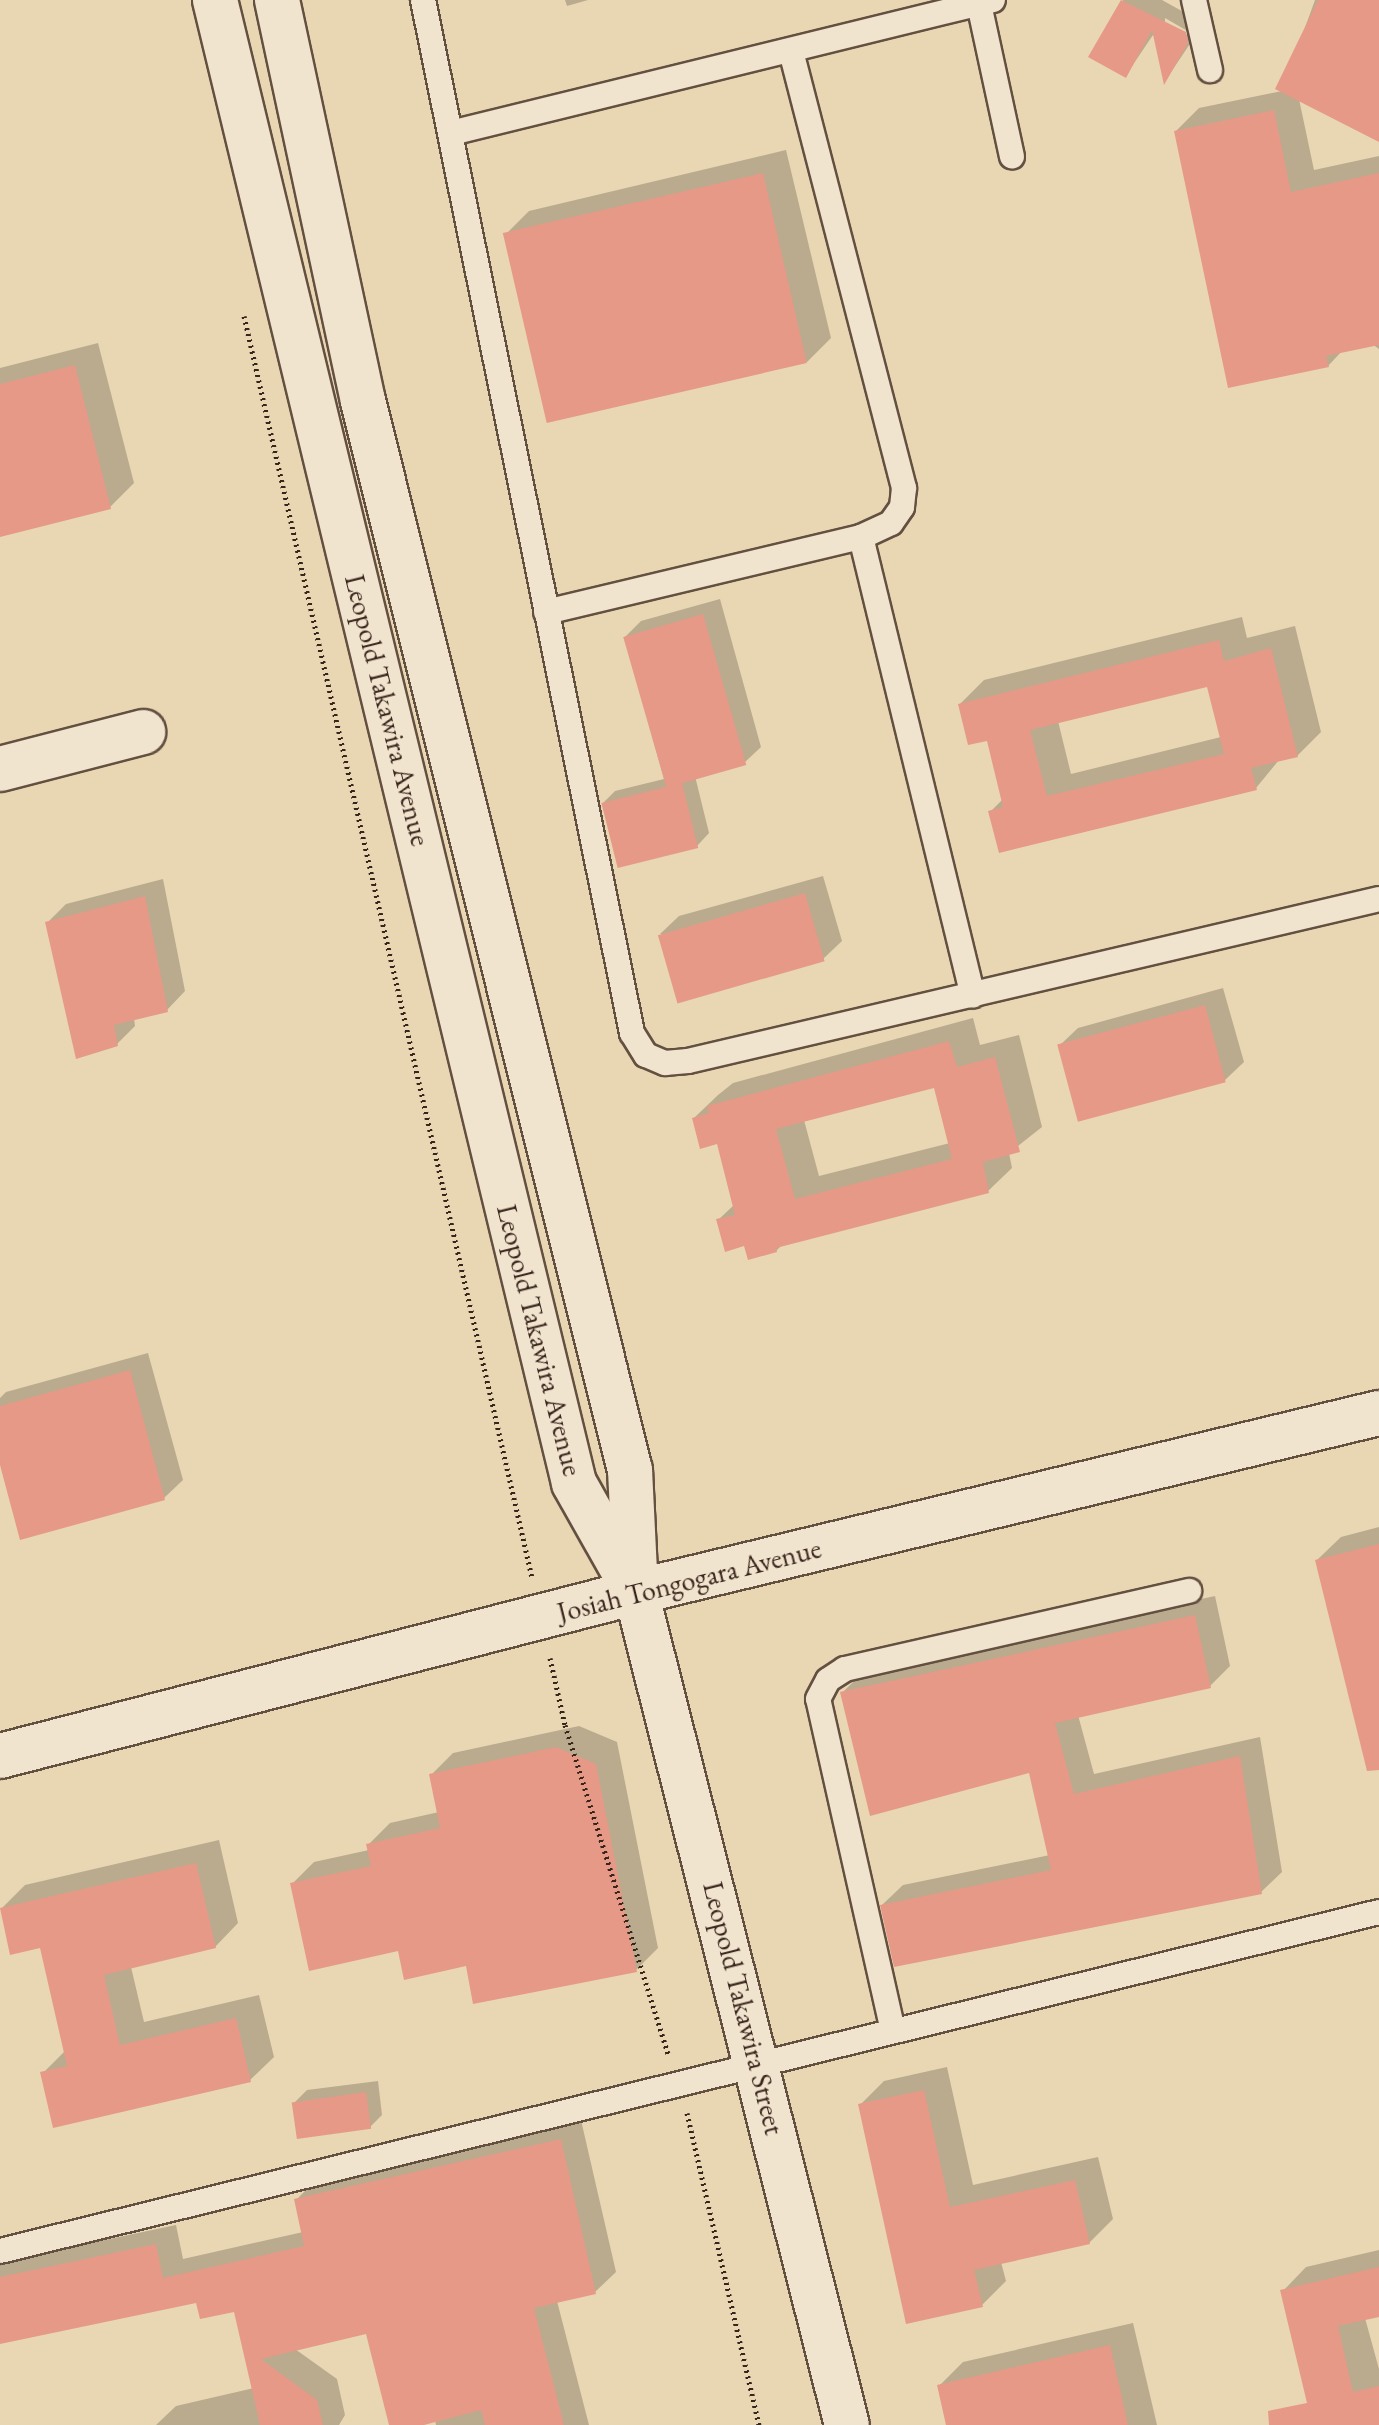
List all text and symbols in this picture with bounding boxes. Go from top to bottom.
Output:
street label: Leopold Takawira Avenue [338,571,438,849]
street label: Leopold Takawira Avenue [490,1201,590,1479]
street label: Josiah Tongogara Avenue [554,1531,824,1629]
street label: Leopold Takawira Street [696,1878,792,2138]

